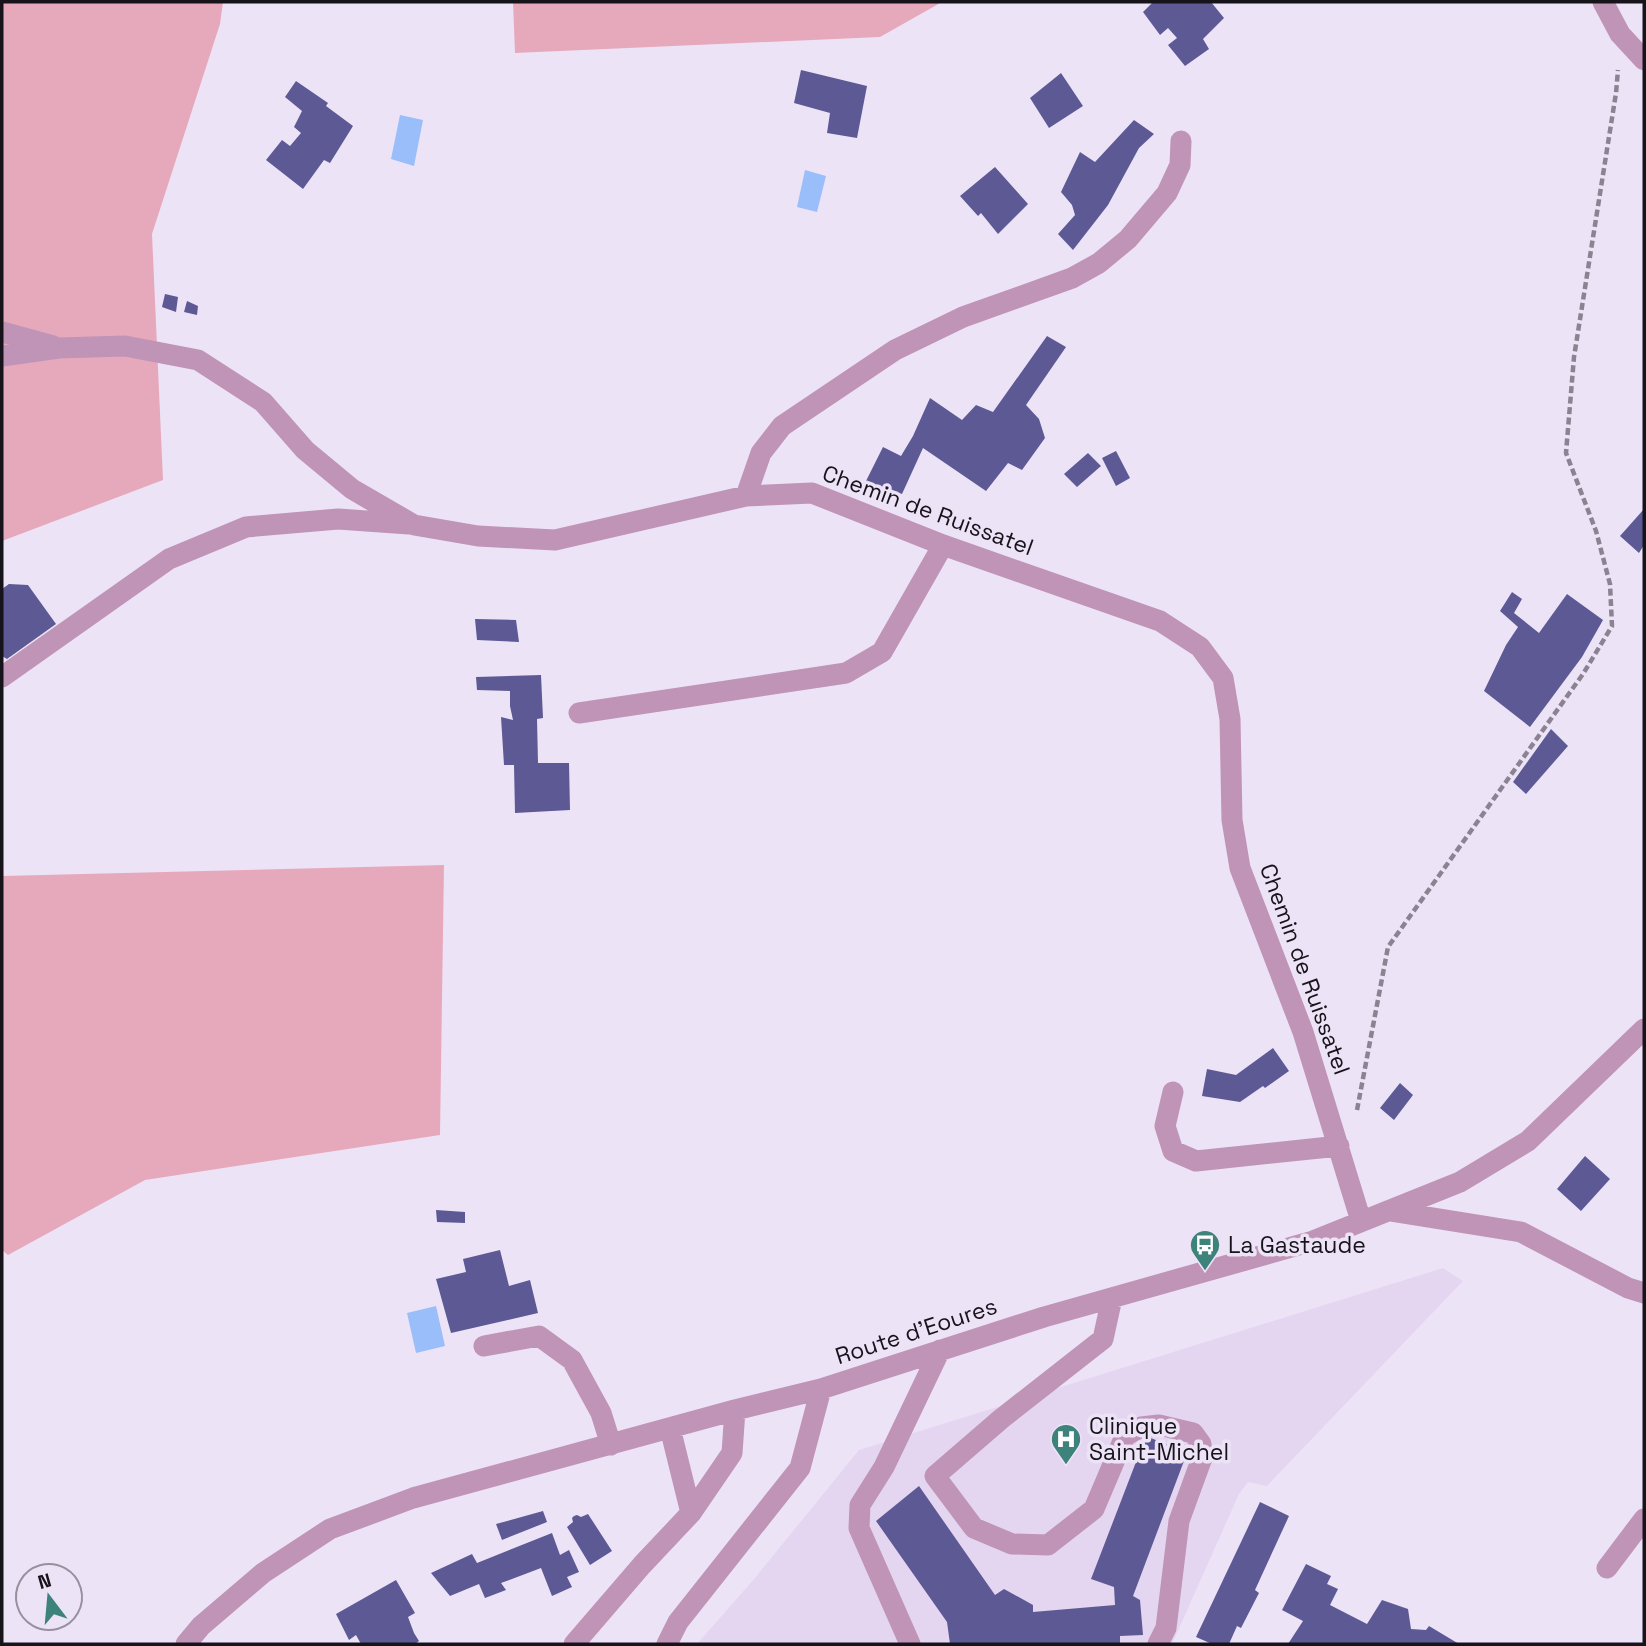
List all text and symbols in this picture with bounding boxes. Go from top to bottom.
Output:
street label: Chemin de Ruissatel [818,458,1038,562]
street label: Chemin de Ruissatel [1253,859,1357,1079]
bus stop icon: La Gastaude [1188,1228,1222,1272]
place label: La Gastaude [1228,1230,1366,1260]
street label: Route d'Eoures [831,1291,1001,1371]
place label: Clinique Saint-Michel [1089,1411,1229,1467]
hospital icon: Clinique Saint-Michel [1049,1422,1083,1466]
north arrow [14,1562,84,1632]
text: N [35,1567,54,1595]

